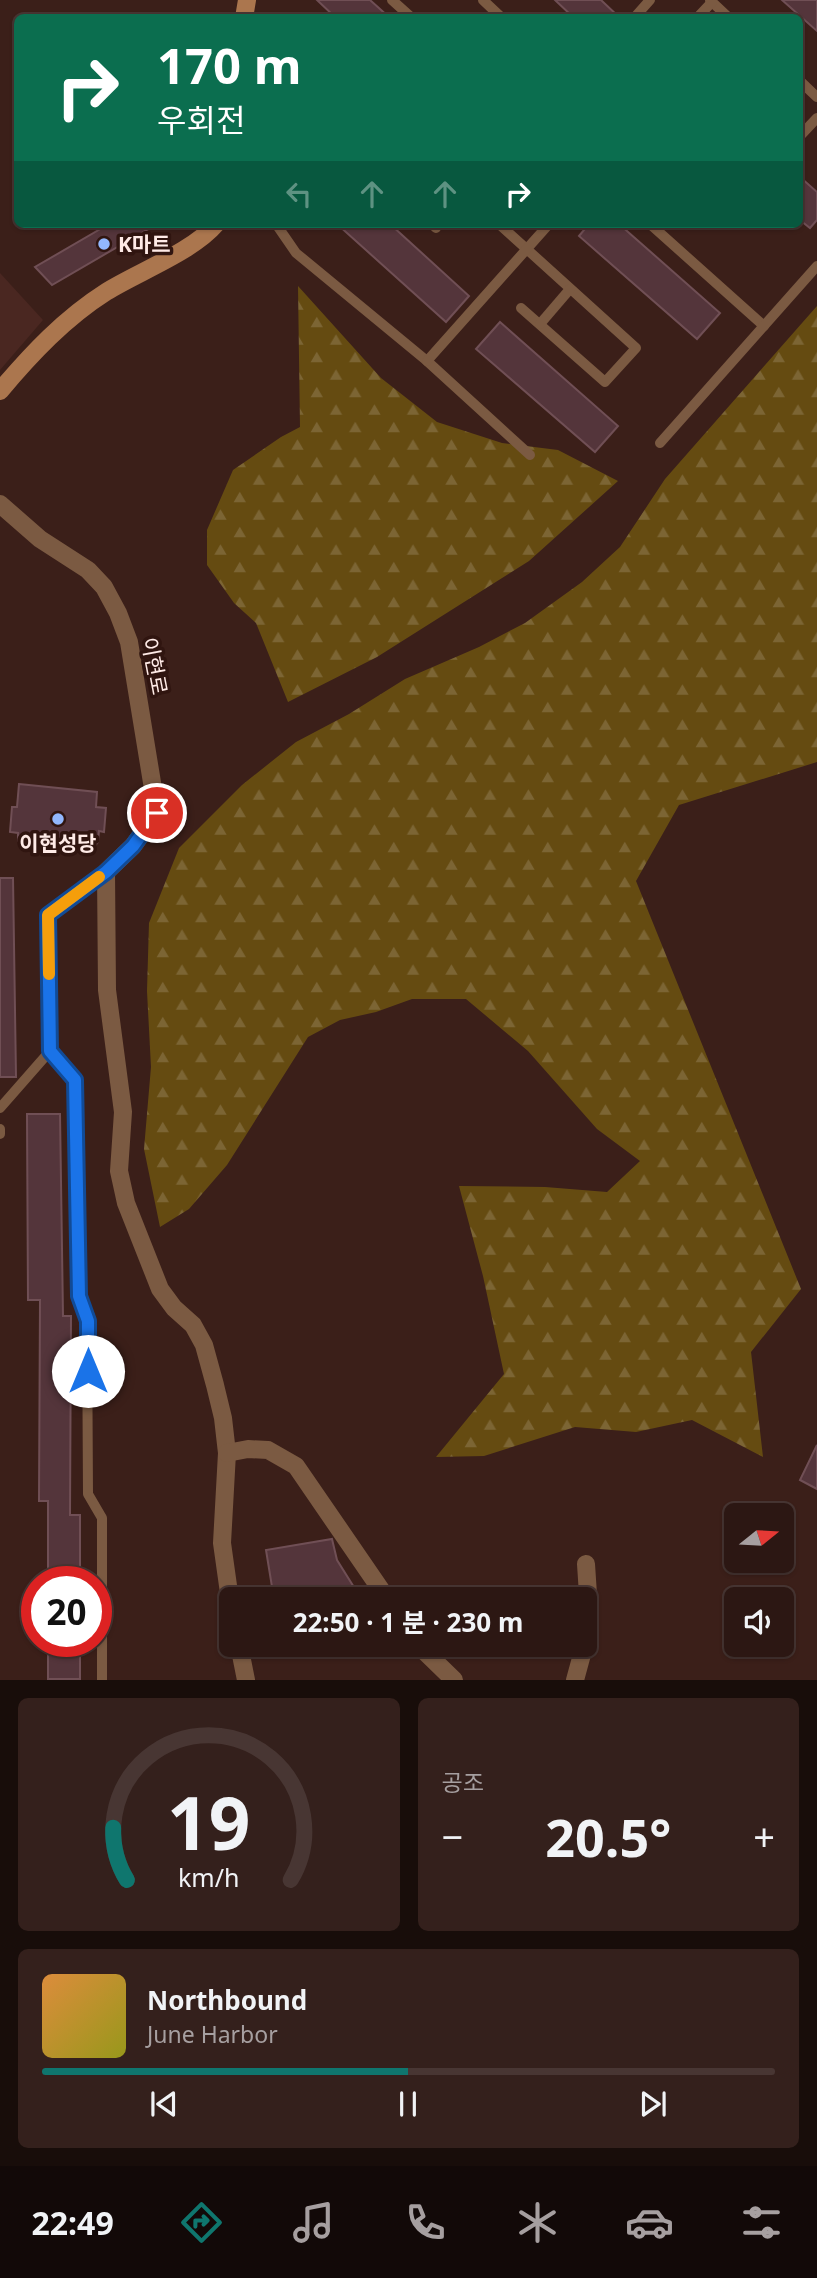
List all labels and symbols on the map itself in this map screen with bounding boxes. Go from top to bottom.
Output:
place label: K마트 [118,230,171,258]
marker: K마트 [96,236,112,252]
street label: 이현로 [136,635,174,697]
pin [127,783,187,843]
marker: 이현성당 [50,811,66,827]
place label: 이현성당 [19,829,97,857]
position arrow [51,1334,125,1408]
north arrow [724,1503,794,1573]
speed limit sign: 20 [21,1566,112,1657]

